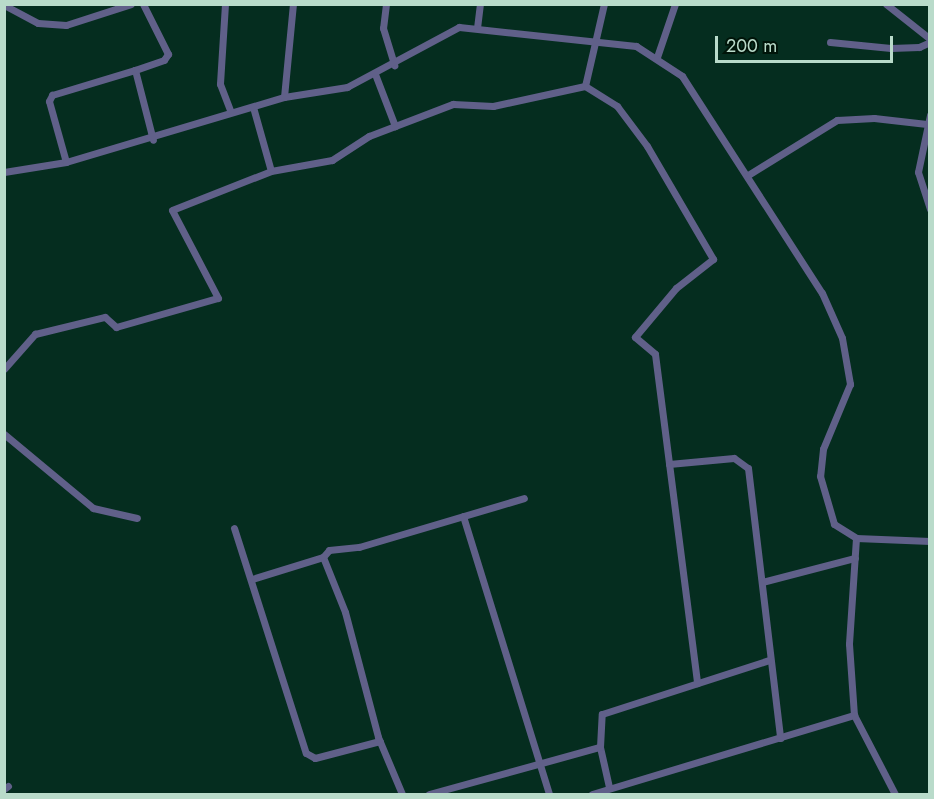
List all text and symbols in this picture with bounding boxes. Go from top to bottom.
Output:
scale bar [718,24,896,62]
text: 200 m [726,33,777,59]

